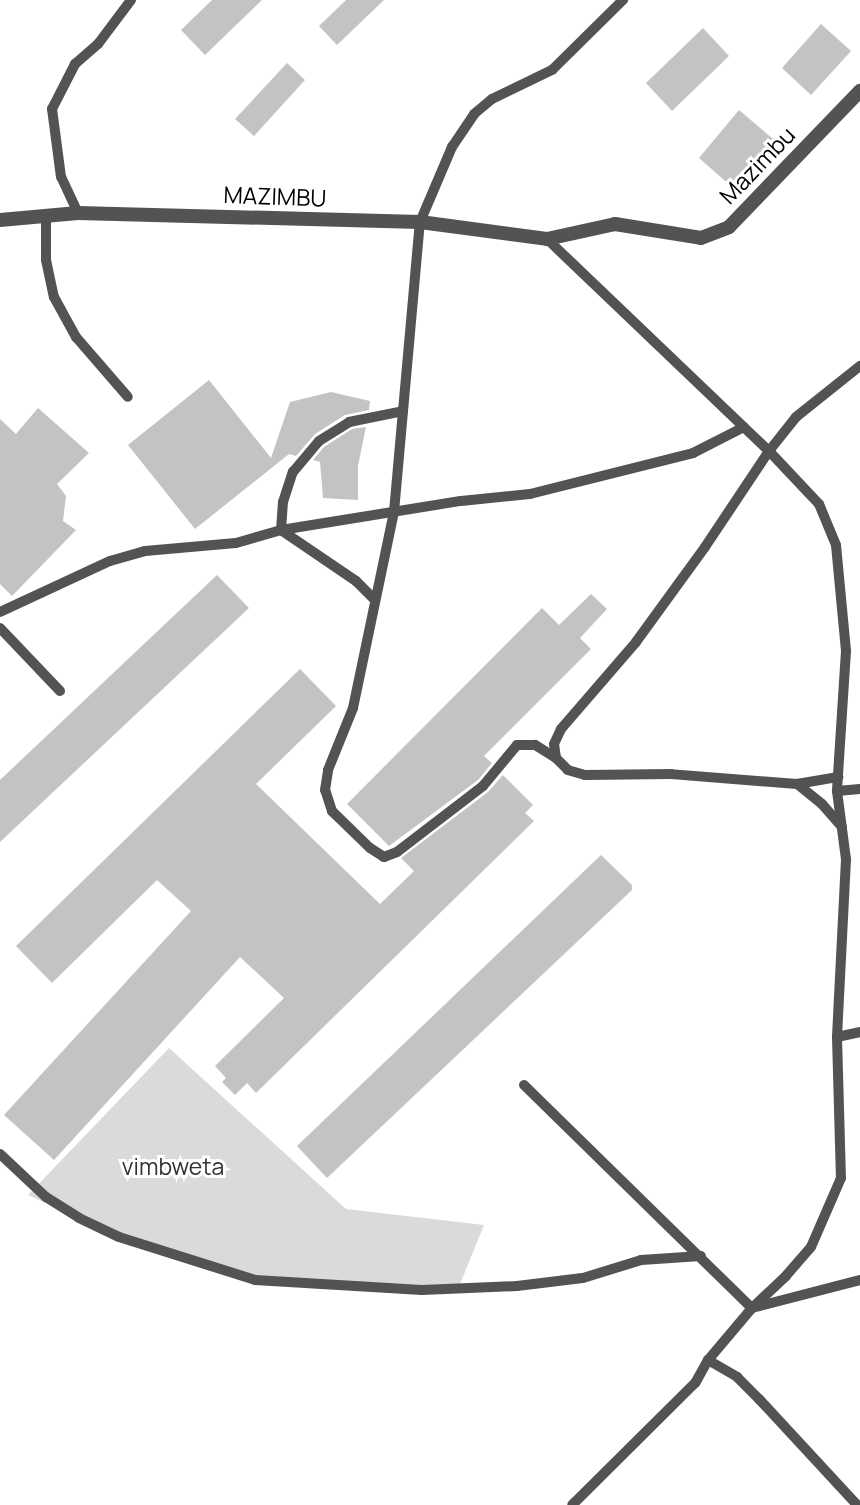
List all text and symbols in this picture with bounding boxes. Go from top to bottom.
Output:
street label: Mazimbu [714,121,800,209]
street label: MAZIMBU [223,180,327,212]
park label: vimbweta [122,1152,224,1180]

